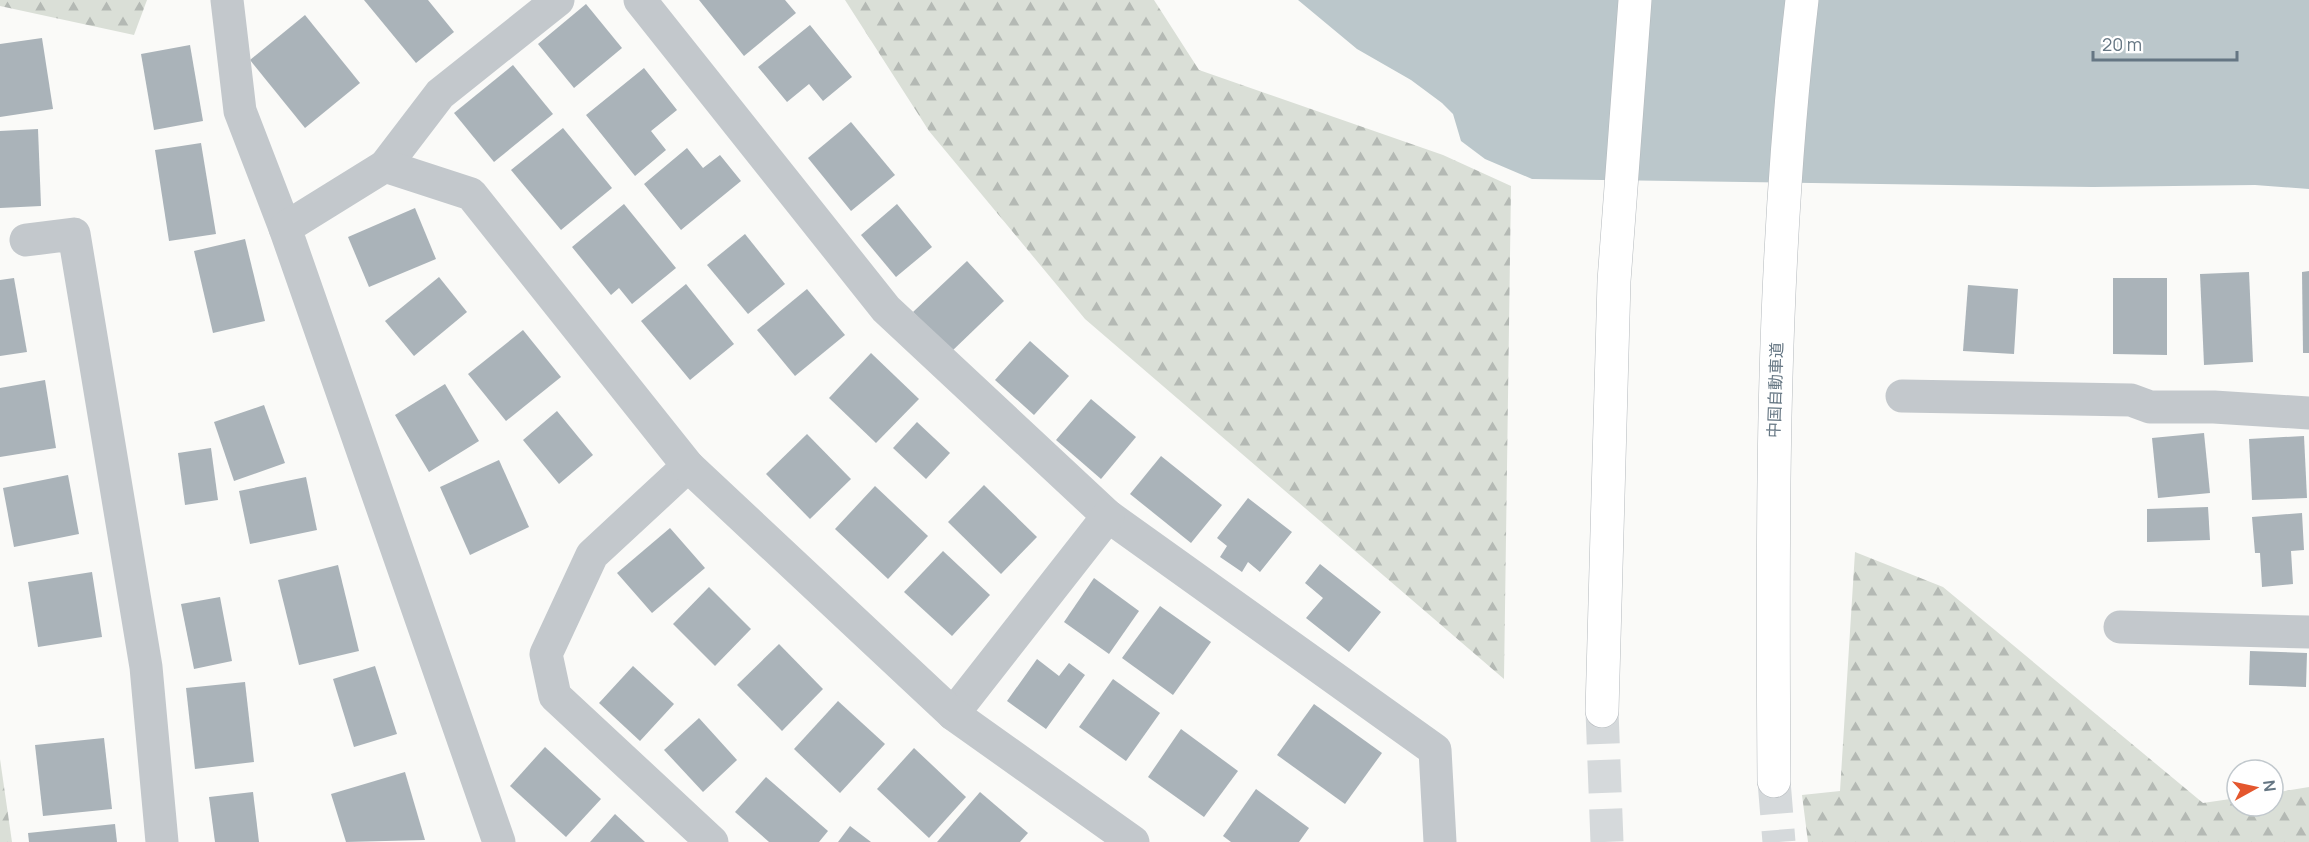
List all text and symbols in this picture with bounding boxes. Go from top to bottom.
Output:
scale bar [2093,24,2237,62]
text: 20 m [2102,32,2142,56]
street label: 中国自動車道 [1762,342,1788,438]
north arrow [2225,758,2285,818]
text: N [2258,779,2282,793]

